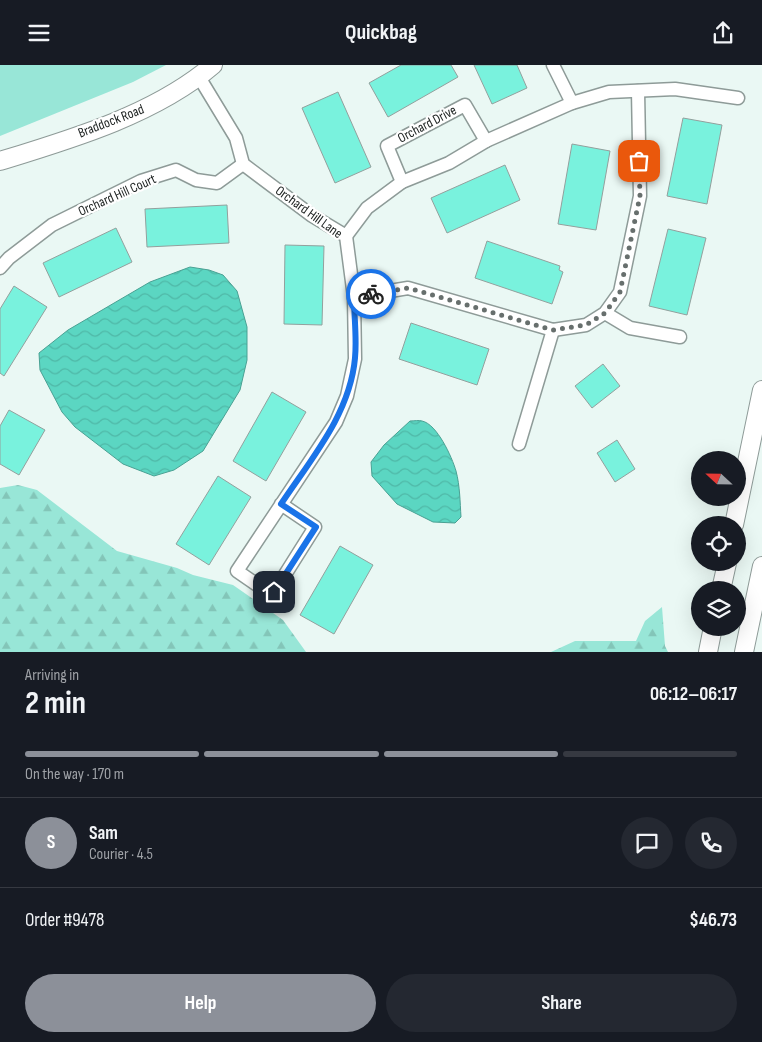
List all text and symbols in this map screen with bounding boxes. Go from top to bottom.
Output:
icon: menu [25,19,53,47]
text: Quickbag [345,19,417,46]
icon: share [709,19,737,47]
street label: Braddock Road [76,101,147,141]
street label: Orchard Drive [395,101,459,147]
pin [618,140,660,182]
icon: bag [625,147,653,175]
street label: Orchard Hill Court [75,170,159,220]
street label: Orchard Hill Lane [272,182,346,242]
courier [346,269,396,319]
icon: bike [357,280,385,308]
north arrow [691,451,746,506]
map controls [691,451,746,636]
button: locate [691,516,746,571]
pin [253,571,295,613]
icon: home [260,578,288,606]
button: layers [691,581,746,636]
text: Arriving in [25,666,79,685]
text: 06:12–06:17 [650,683,737,706]
text: 2 min [25,684,86,723]
text: On the way · 170 m [25,765,124,784]
button: chat [621,817,673,869]
button: phone [685,817,737,869]
text: Sam [89,822,118,845]
text: S [47,831,55,854]
text: Courier · 4.5 [89,845,153,864]
text: Order #9478 [25,909,104,932]
text: $46.73 [689,909,737,932]
button: Help [25,974,376,1032]
button: Share [386,974,737,1032]

